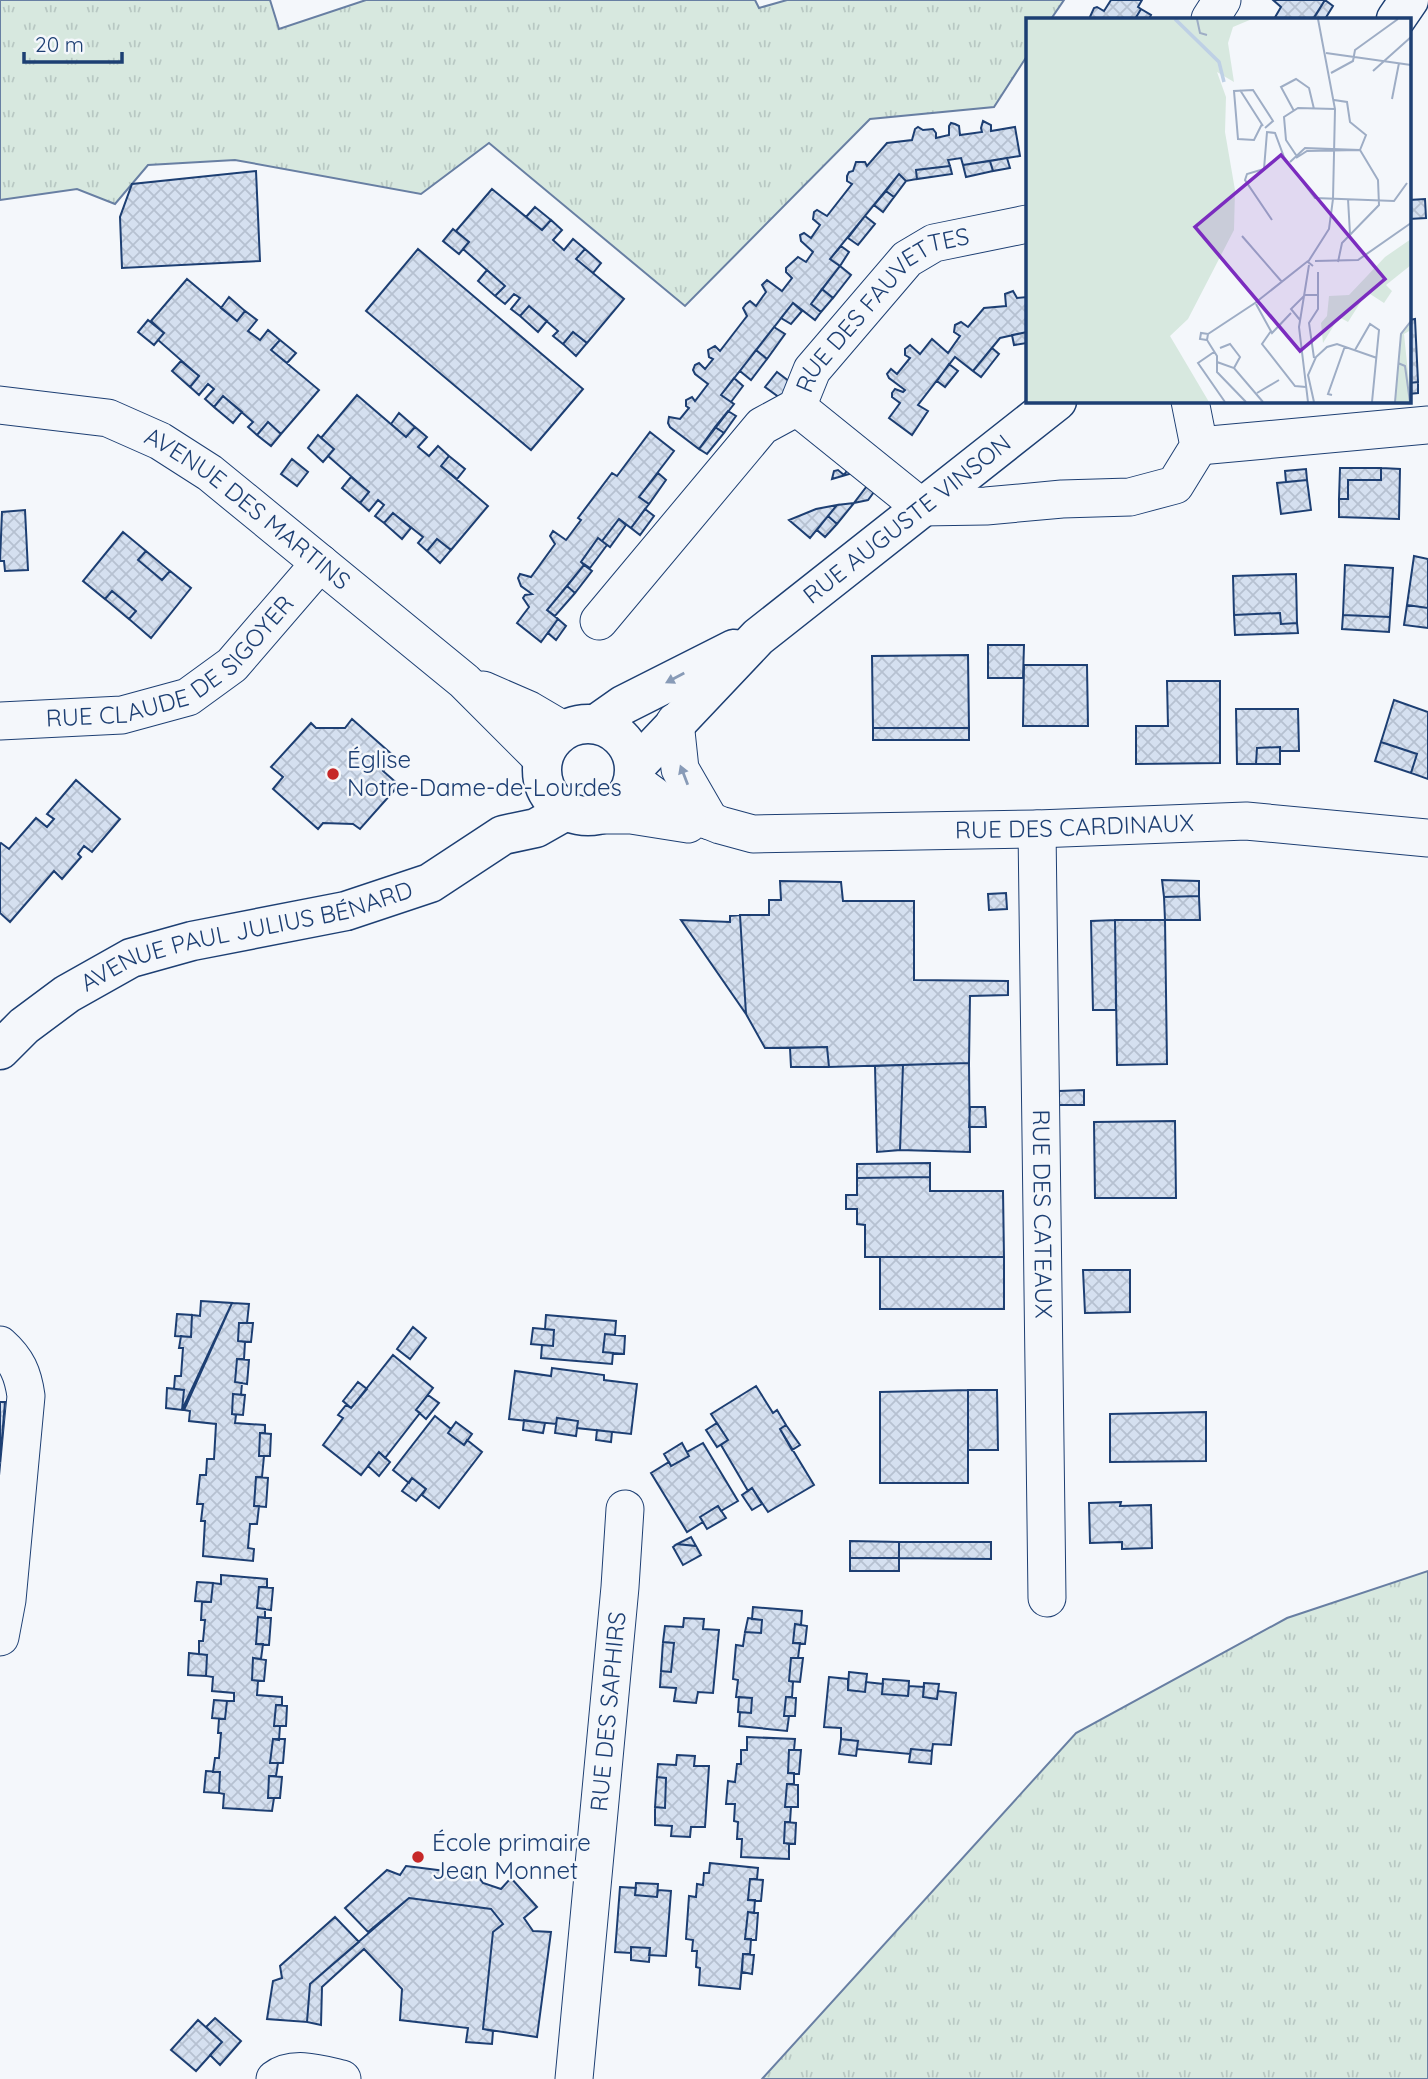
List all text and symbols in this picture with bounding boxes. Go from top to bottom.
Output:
inset map [1026,18,1410,402]
scale bar [24,21,122,65]
text: 20 m [35,31,84,57]
street label: RUE DES FAUVETTES [789,220,972,396]
street label: AVENUE DES MARTINS [140,420,357,596]
street label: RUE AUGUSTE VINSON [797,427,1016,610]
street label: RUE CLAUDE DE SIGOYER [45,589,300,733]
one-way arrow [665,672,684,684]
place label: Église Notre-Dame-de-Lourdes [347,744,622,802]
one-way arrow [678,764,689,785]
marker: Église Notre-Dame-de-Lourdes [325,766,341,782]
street label: RUE DES CARDINAUX [955,807,1194,844]
street label: AVENUE PAUL JULIUS BÉNARD [75,874,416,997]
street label: RUE DES CATEAUX [1027,1109,1059,1319]
street label: RUE DES SAPHIRS [583,1610,632,1813]
place label: École primaire Jean Monnet [432,1827,591,1885]
marker: École primaire Jean Monnet [410,1849,426,1865]

